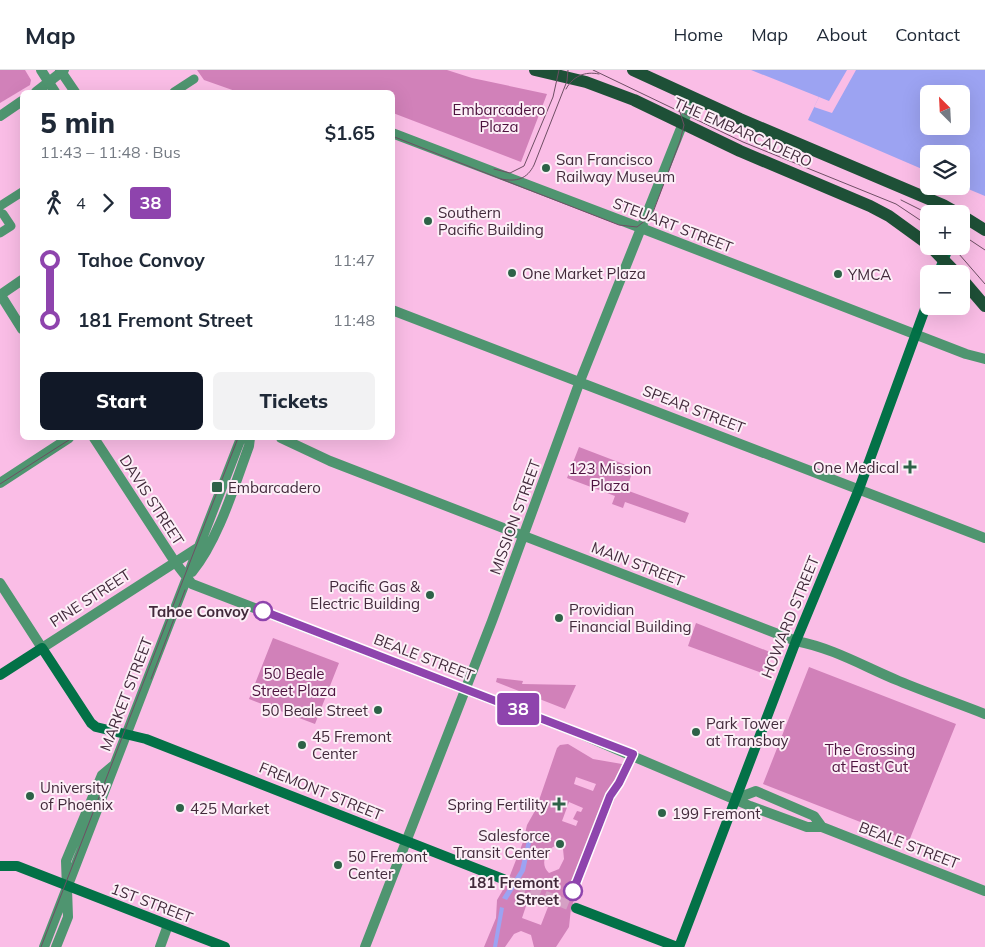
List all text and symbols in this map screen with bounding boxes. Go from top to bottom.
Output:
text: Map [25,20,76,50]
text: Home [673,23,723,46]
text: Map [751,23,788,46]
text: About [816,23,867,46]
text: Contact [895,23,960,46]
north arrow [920,85,970,135]
map controls [920,85,970,315]
street label: THE EMBARCADERO [671,93,815,171]
park label: Embarcadero Plaza [453,100,545,136]
text: 5 min [40,105,115,140]
text: $1.65 [325,121,375,145]
text: 11:43 – 11:48 · Bus [40,142,181,162]
button: layers [920,145,970,195]
place label: San Francisco Railway Museum [556,150,675,186]
marker: San Francisco Railway Museum [540,162,552,174]
icon: walk [40,189,68,217]
icon: forward [94,189,122,217]
text: 38 [140,191,161,214]
text: 4 [76,193,86,213]
street label: STEUART STREET [610,193,736,257]
place label: Southern Pacific Building [438,203,544,239]
button: + [920,205,970,255]
marker: Southern Pacific Building [422,215,434,227]
text: Tahoe Convoy [78,248,205,272]
text: 11:47 [333,250,375,270]
place label: One Market Plaza [522,264,646,283]
place label: YMCA [847,265,891,284]
button: − [920,265,970,315]
marker: One Market Plaza [506,267,518,279]
marker: YMCA [832,268,844,280]
text: 181 Fremont Street [78,308,253,332]
text: 11:48 [333,310,375,330]
button: Start [40,372,203,430]
button: Tickets [213,372,375,430]
street label: SPEAR STREET [640,381,748,437]
street label: DAVIS STREET [116,451,188,549]
street label: MISSION STREET [485,457,545,577]
place label: One Medical [813,458,899,477]
park label: 123 Mission Plaza [568,459,652,495]
marker: One Medical [903,460,917,474]
place label: Embarcadero [228,478,321,497]
marker: Embarcadero [210,480,224,494]
street label: MAIN STREET [589,538,687,590]
street label: HOWARD STREET [757,553,823,681]
street label: PINE STREET [46,565,134,631]
place label: Pacific Gas & Electric Building [310,577,421,613]
marker: Pacific Gas & Electric Building [424,589,436,601]
place label: Providian Financial Building [569,600,691,636]
marker: Tahoe Convoy [253,601,273,621]
place label: Tahoe Convoy [149,602,250,621]
marker: Providian Financial Building [553,612,565,624]
street label: BEALE STREET [371,629,477,685]
street label: MARKET STREET [96,634,156,754]
park label: 50 Beale Street Plaza [252,664,336,700]
line badge: 38 [496,693,540,725]
text: 38 [507,697,529,720]
place label: 50 Beale Street [262,701,368,720]
marker: 50 Beale Street [372,704,384,716]
place label: Park Tower at Transbay [706,714,789,750]
marker: Park Tower at Transbay [690,726,702,738]
place label: 45 Fremont Center [312,727,391,763]
marker: 45 Fremont Center [296,739,308,751]
park label: The Crossing at East Cut [825,740,915,776]
street label: FREMONT STREET [257,758,385,824]
place label: University of Phoenix [40,778,113,814]
marker: University of Phoenix [24,790,36,802]
place label: Spring Fertility [447,795,548,814]
marker: Spring Fertility [552,797,566,811]
place label: 425 Market [190,799,269,818]
marker: 425 Market [174,802,186,814]
place label: 199 Fremont [672,804,760,823]
marker: 199 Fremont [656,807,668,819]
street label: BEALE STREET [856,817,962,873]
place label: Salesforce Transit Center [453,826,551,862]
marker: Salesforce Transit Center [554,838,566,850]
place label: 50 Fremont Center [348,847,427,883]
marker: 50 Fremont Center [332,859,344,871]
place label: 181 Fremont Street [468,873,559,909]
street label: 1ST STREET [108,879,196,927]
marker: 181 Fremont Street [563,881,583,901]

